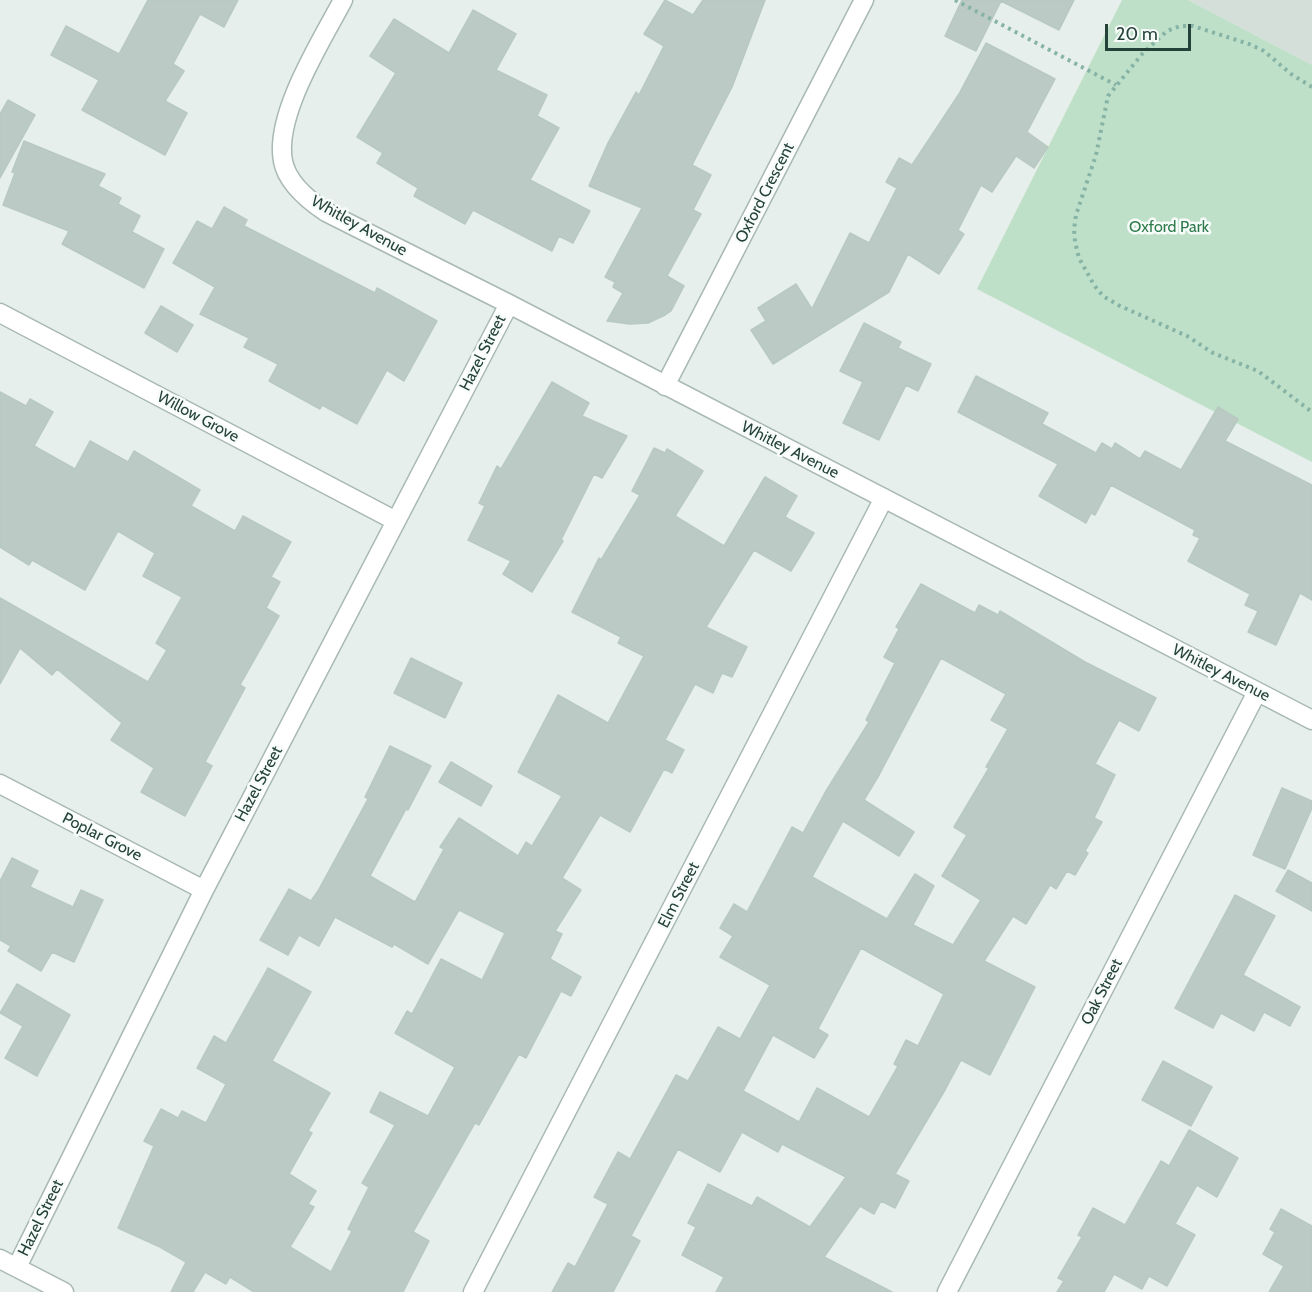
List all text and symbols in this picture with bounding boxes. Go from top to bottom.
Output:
scale bar [1108,12,1194,50]
text: 20 m [1116,23,1158,45]
street label: Oxford Crescent [731,140,799,246]
street label: Whitley Avenue [308,192,410,260]
park label: Oxford Park [1129,217,1209,237]
street label: Hazel Street [456,312,510,394]
street label: Willow Grove [154,387,242,447]
street label: Whitley Avenue [738,417,842,483]
street label: Whitley Avenue [1169,640,1273,706]
street label: Hazel Street [231,743,287,825]
street label: Poplar Grove [59,809,145,865]
street label: Elm Street [654,859,704,931]
street label: Oak Street [1077,956,1127,1028]
street label: Hazel Street [14,1177,68,1259]

